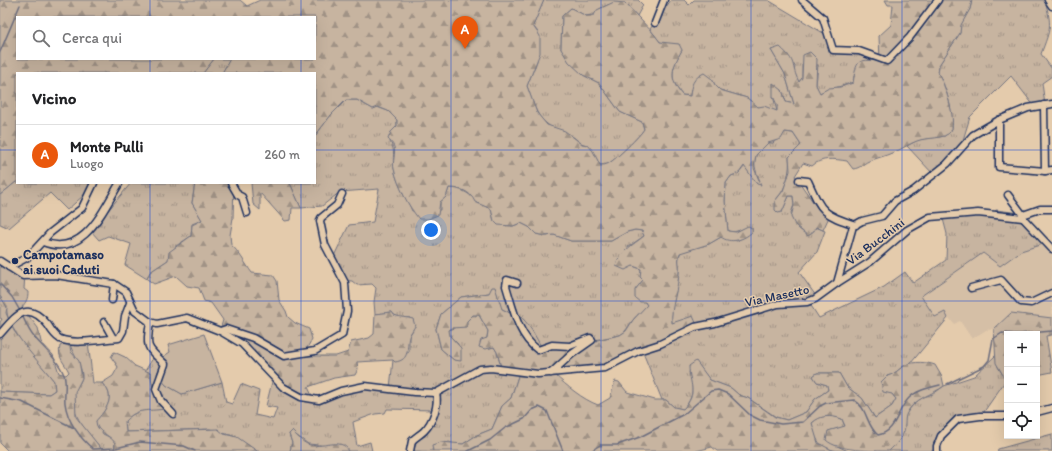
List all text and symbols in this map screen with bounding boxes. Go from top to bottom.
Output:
search box [16,16,316,60]
pin: A [452,16,478,49]
icon: search [30,27,52,49]
text: Cerca qui [62,29,122,47]
text: Vicino [32,88,76,108]
text: Monte Pulli [70,138,143,156]
text: A [41,147,49,162]
text: 260 m [264,147,300,162]
text: Luogo [70,156,104,171]
street label: Via Bucchini [843,215,907,268]
your location [421,220,441,240]
place label: Campotamaso ai suoi Caduti [23,247,104,277]
marker: Campotamaso ai suoi Caduti [10,256,20,266]
street label: Via Masetto [744,281,811,310]
map controls [1004,331,1040,439]
button: + [1004,331,1040,367]
button: − [1004,367,1040,403]
button: locate [1004,403,1040,439]

